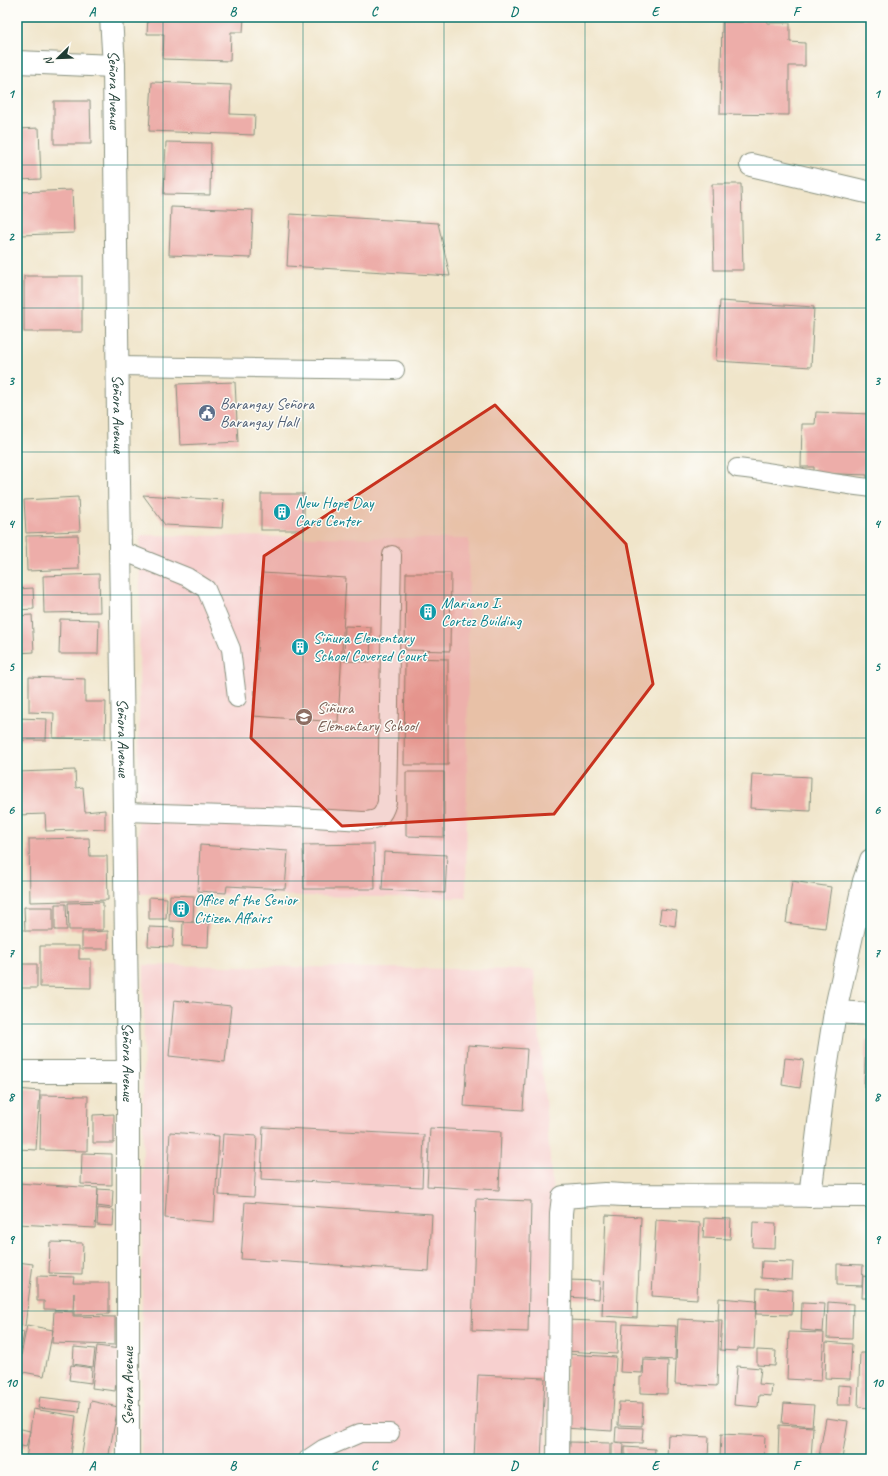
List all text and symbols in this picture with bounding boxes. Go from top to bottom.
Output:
text: A [89,4,97,20]
text: B [230,4,238,20]
text: C [371,4,379,20]
text: D [510,4,519,20]
text: E [652,4,661,20]
text: F [793,4,802,20]
north arrow [38,38,78,78]
street label: Señora Avenue [103,50,125,131]
text: N [40,54,57,68]
text: 1 [8,86,16,102]
text: 1 [874,86,882,102]
text: 2 [8,229,15,245]
text: 2 [874,229,881,245]
text: 3 [8,373,15,389]
text: 3 [874,373,881,389]
street label: Señora Avenue [108,375,129,455]
place label: Barangay Señora Barangay Hall [220,394,316,432]
public building icon: Barangay Señora Barangay Hall [197,403,217,423]
place label: New Hope Day Care Center [295,493,375,531]
building icon: New Hope Day Care Center [272,502,292,522]
text: 4 [8,516,16,532]
text: 4 [874,516,882,532]
place label: Mariano I. Cortez Building [441,593,523,631]
building icon: Mariano I. Cortez Building [418,602,438,622]
place label: Siñura Elementary School Covered Court [313,628,428,666]
building icon: Siñura Elementary School Covered Court [290,637,310,657]
text: 5 [8,659,15,675]
text: 5 [874,659,881,675]
street label: Señora Avenue [112,698,134,779]
place label: Siñura Elementary School [317,698,420,736]
school or university icon: Siñura Elementary School [294,707,314,727]
text: 6 [8,802,15,818]
text: 6 [874,802,881,818]
place label: Office of the Senior Citizen Affairs [194,890,299,928]
building icon: Office of the Senior Citizen Affairs [171,899,191,919]
text: 7 [8,945,15,961]
text: 7 [874,945,881,961]
street label: Señora Avenue [117,1022,138,1103]
text: 8 [8,1089,16,1105]
text: 8 [874,1089,882,1105]
text: 9 [8,1232,15,1248]
text: 9 [874,1232,881,1248]
street label: Señora Avenue [118,1345,138,1425]
text: 10 [5,1375,18,1391]
text: 10 [871,1375,884,1391]
text: A [89,1458,97,1474]
text: B [230,1458,238,1474]
text: C [371,1458,379,1474]
text: D [510,1458,519,1474]
text: E [652,1458,661,1474]
text: F [793,1458,802,1474]

